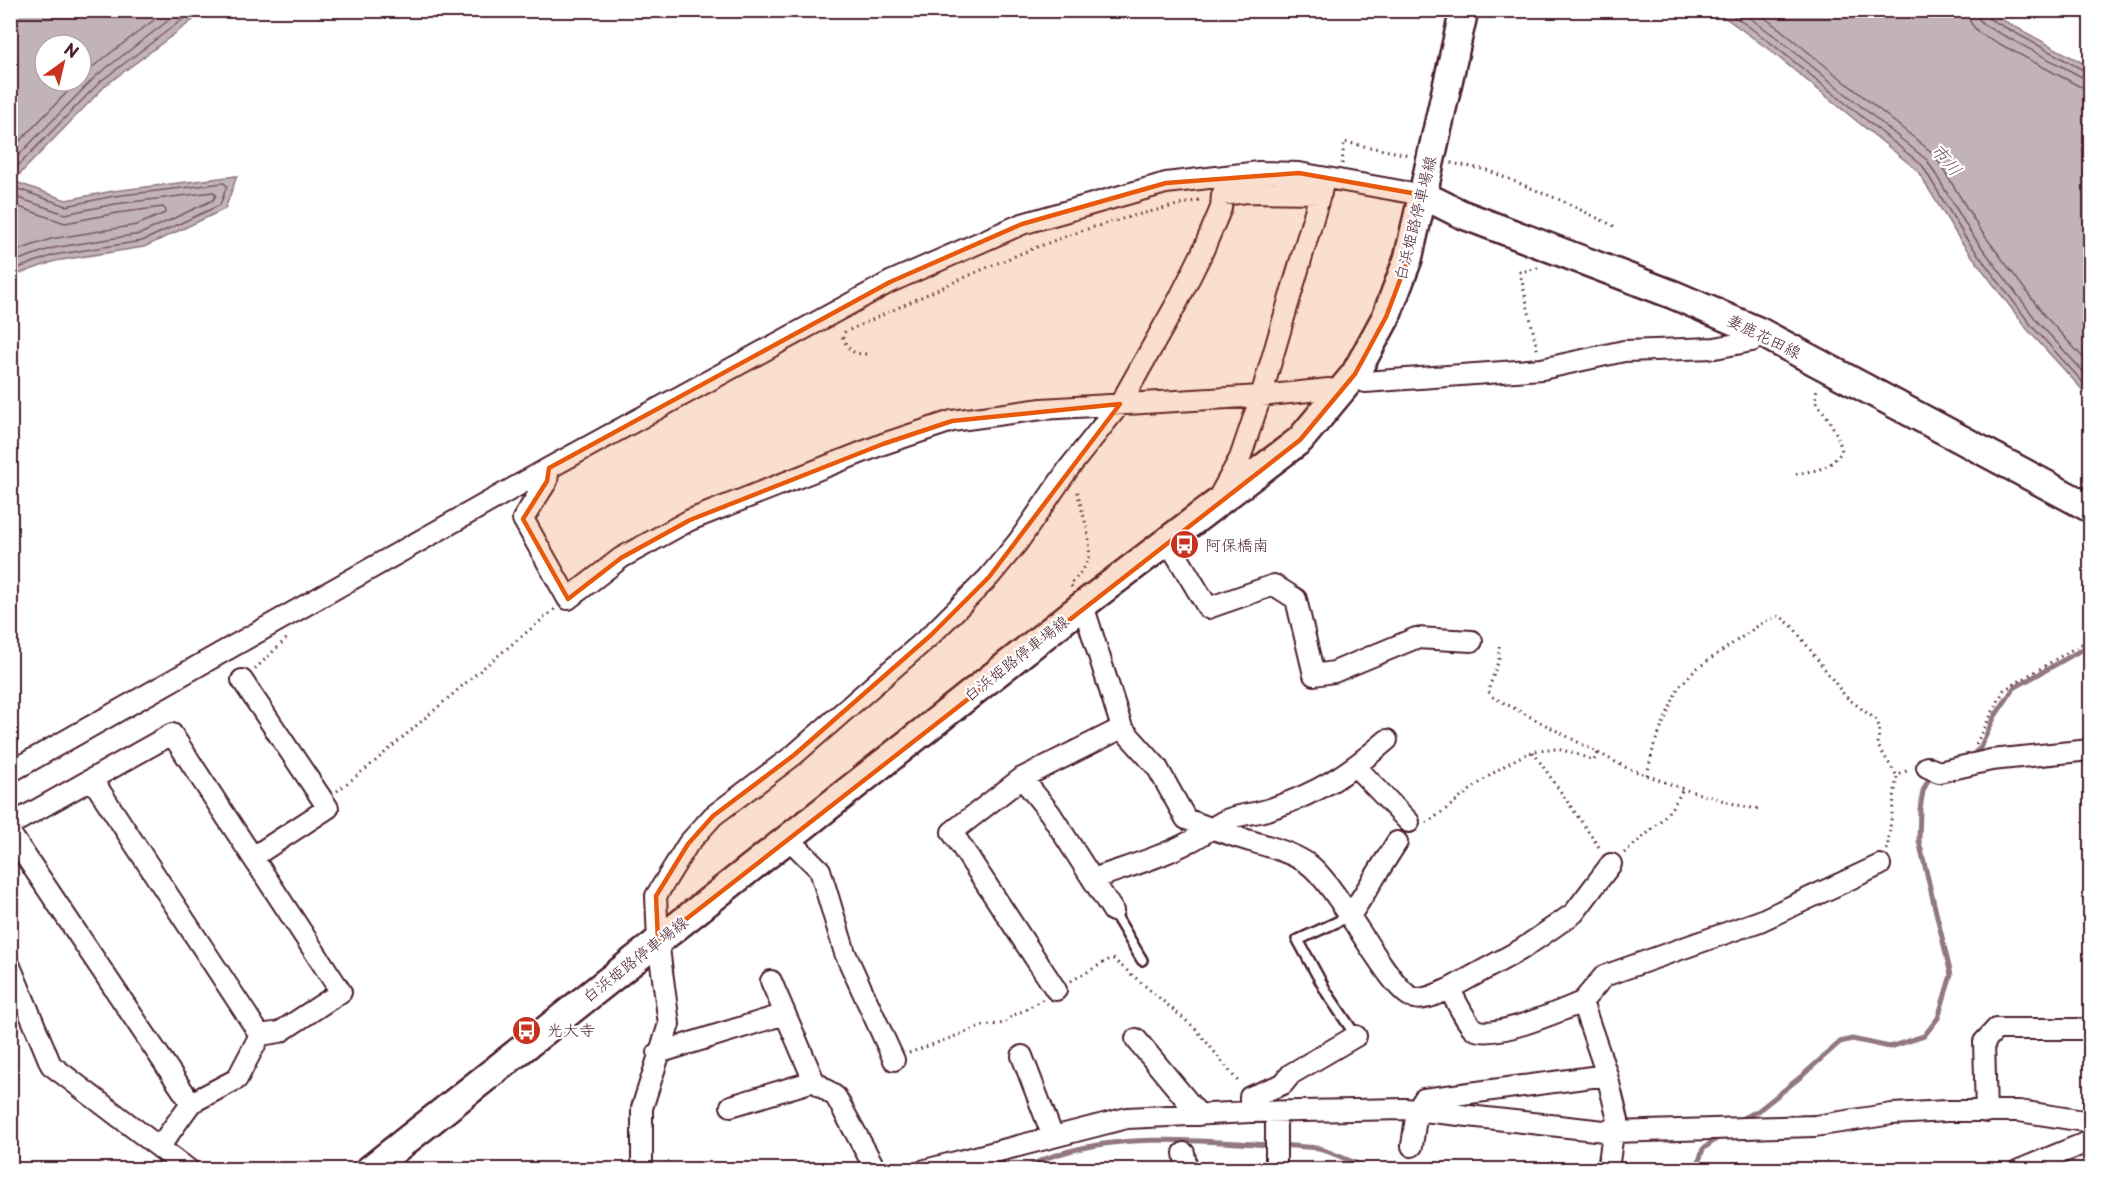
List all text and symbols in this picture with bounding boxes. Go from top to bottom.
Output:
north arrow [33,33,93,93]
text: N [60,36,84,63]
water label: 市川 [1925,137,1969,181]
street label: 白浜姫路停車場線 [1387,153,1441,283]
street label: 妻鹿花田線 [1723,307,1806,363]
bus stop icon: 阿保橋南 [1168,529,1200,561]
place label: 阿保橋南 [1205,532,1269,556]
street label: 白浜姫路停車場線 [958,608,1073,706]
street label: 白浜姫路停車場線 [577,909,692,1007]
bus stop icon: 光大寺 [510,1014,542,1046]
place label: 光大寺 [547,1017,595,1041]

